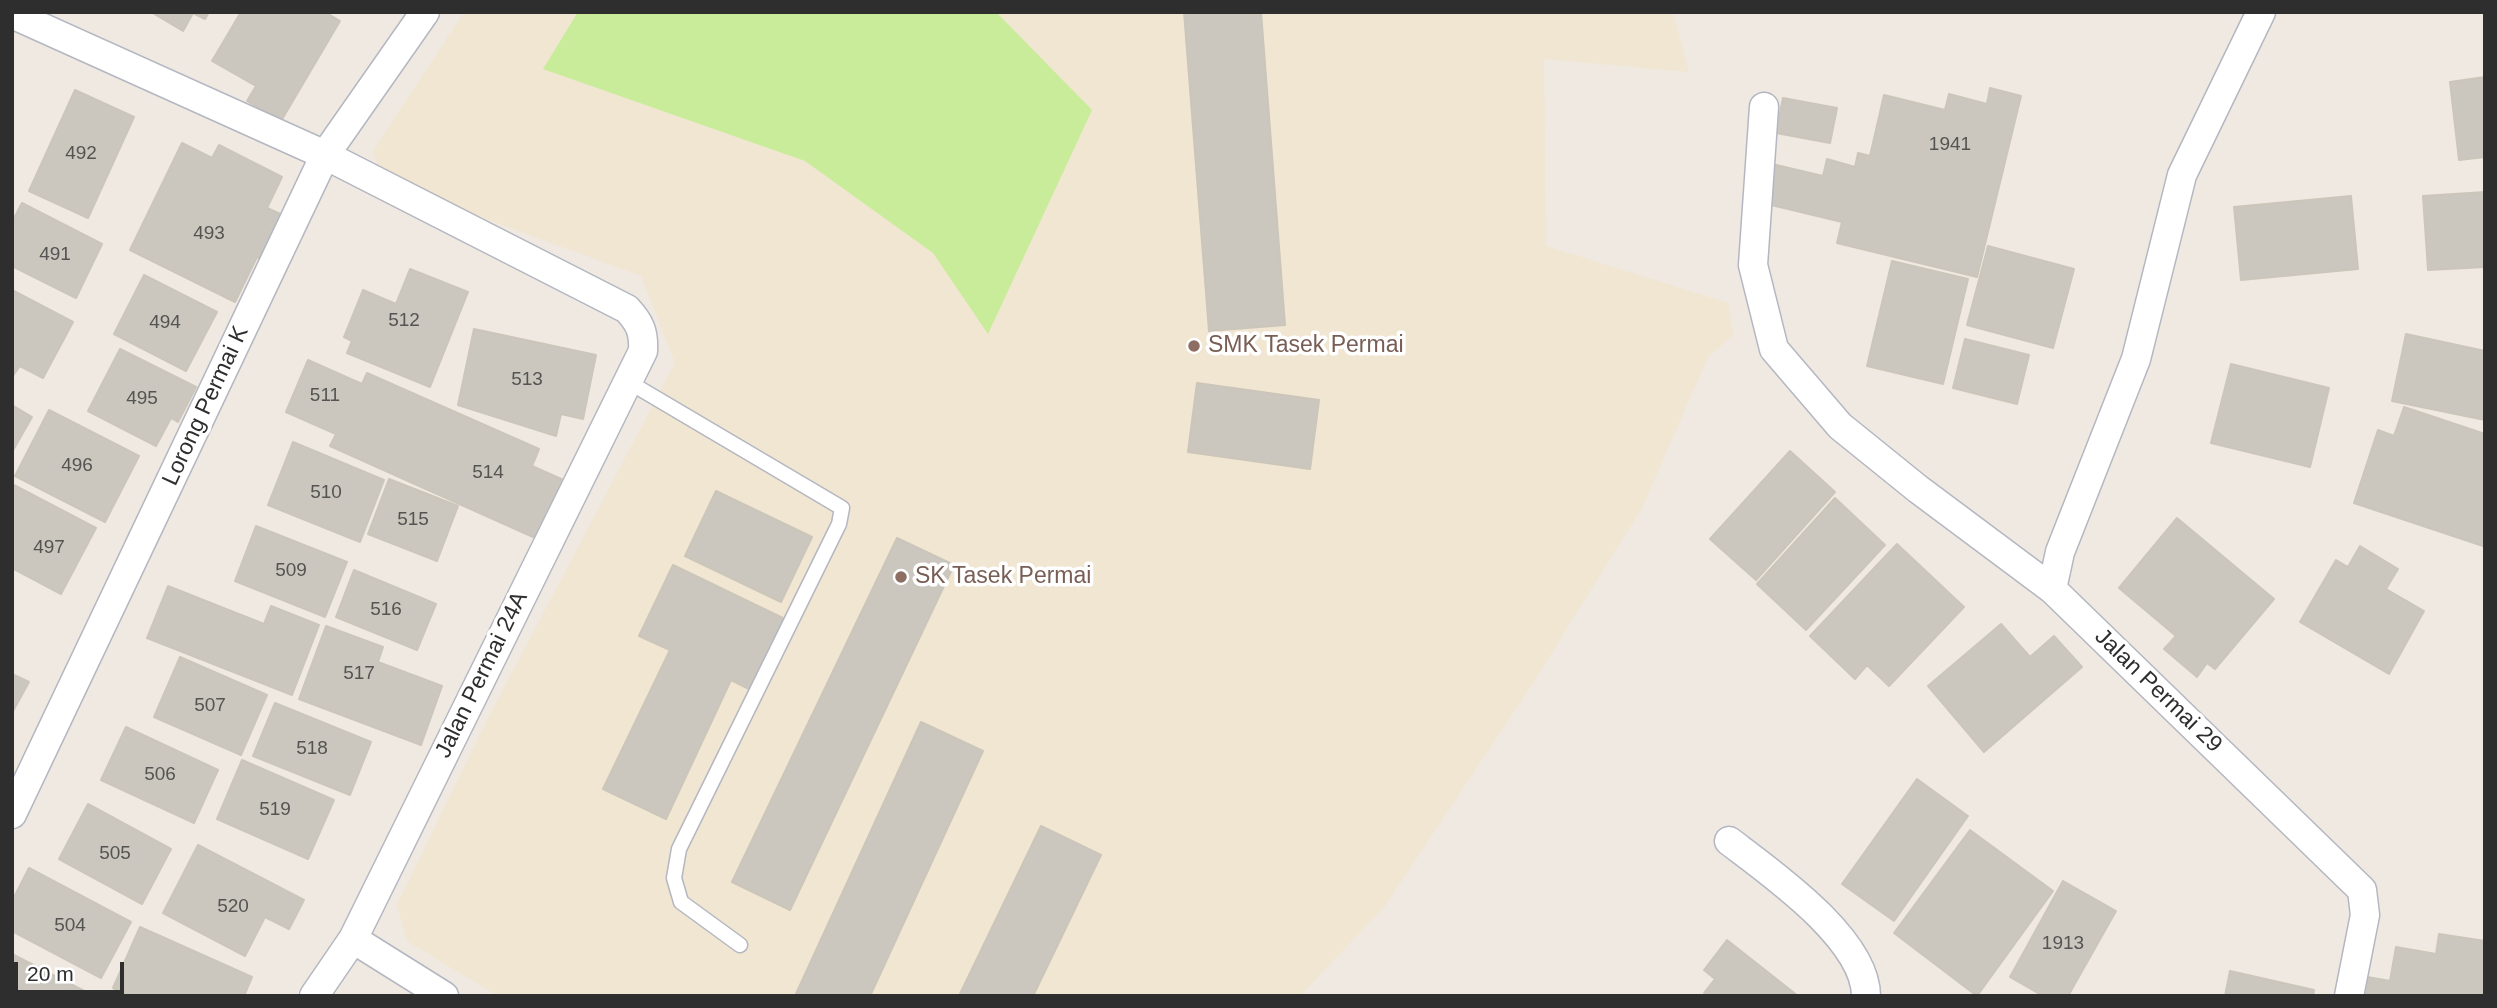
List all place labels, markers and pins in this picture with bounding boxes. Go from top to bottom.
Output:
place label: SMK Tasek Permai [1208,332,1404,360]
marker: SMK Tasek Permai [1186,338,1202,354]
place label: SK Tasek Permai [915,563,1091,591]
marker: SK Tasek Permai [893,569,909,585]

